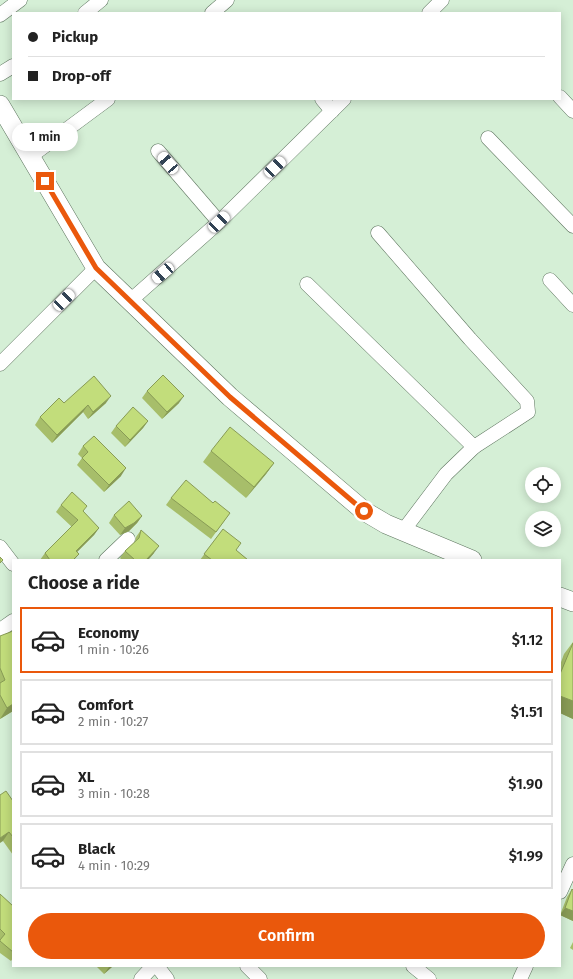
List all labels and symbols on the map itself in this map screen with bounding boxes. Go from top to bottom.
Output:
callout: 1 min [12,123,78,151]
car [156,150,180,176]
car [262,154,288,180]
route end [36,172,54,190]
car [206,209,232,235]
car [150,261,176,285]
car [51,287,77,313]
route start [355,502,373,520]

